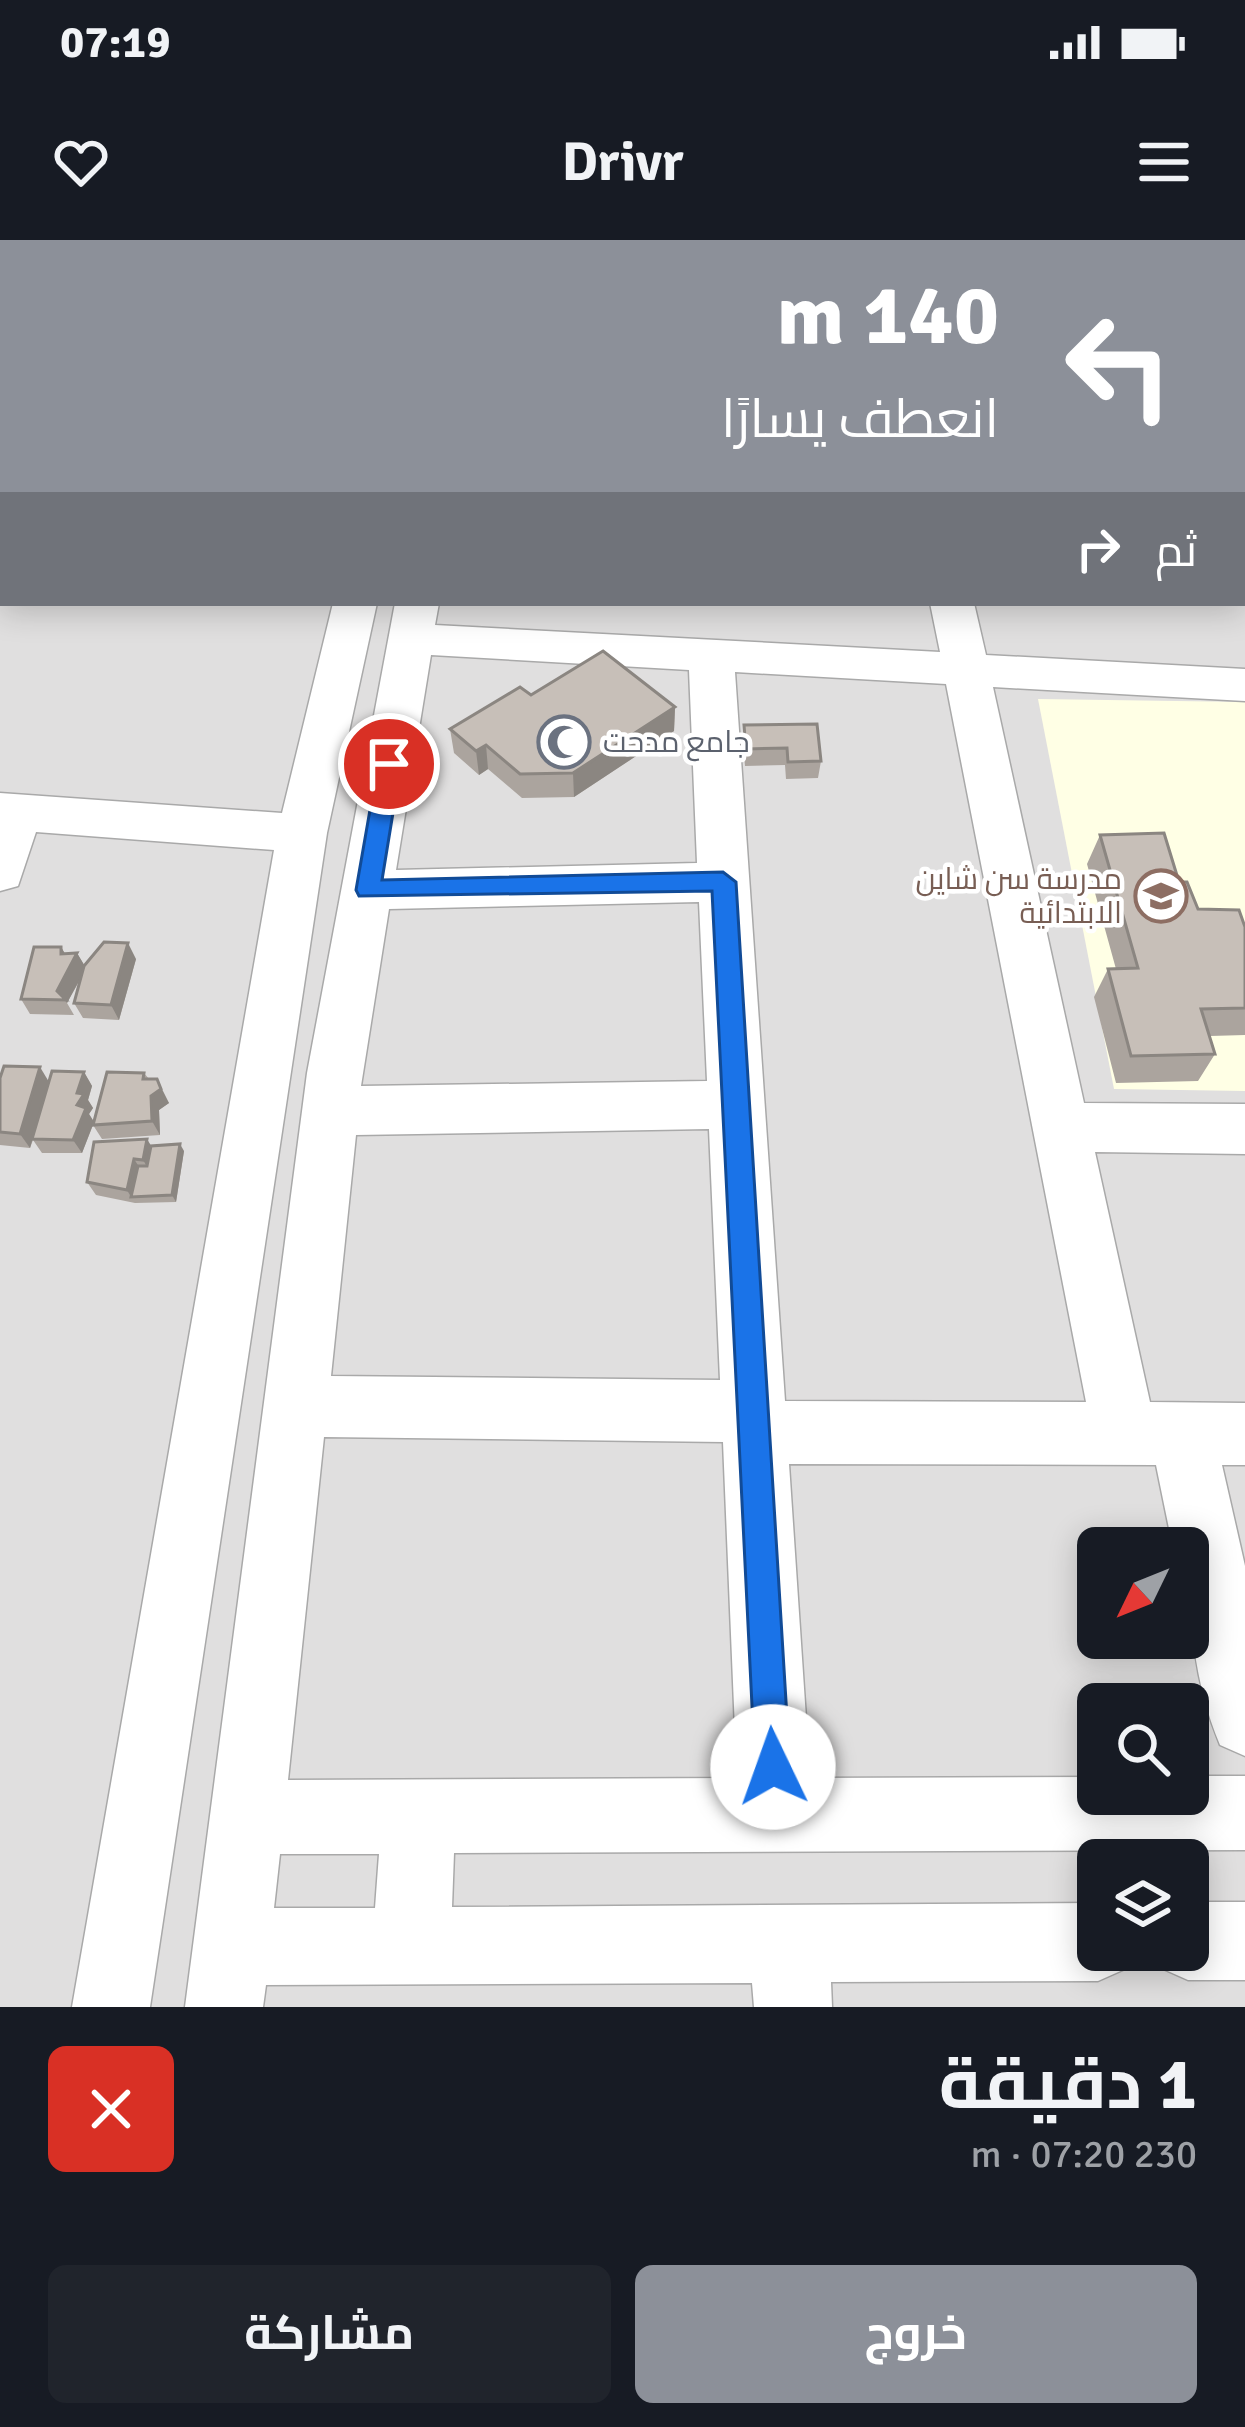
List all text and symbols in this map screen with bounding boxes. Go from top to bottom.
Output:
text: 07:19 [60,15,170,70]
icon: heart [48,129,114,195]
text: Drivr [562,129,683,196]
icon: menu [1131,129,1197,195]
text: 140 m [777,264,999,368]
icon: left [1041,288,1197,444]
text: انعطف يسارًا [721,386,999,453]
icon: right [1065,516,1131,582]
text: ثم [1155,524,1197,579]
pin [338,713,440,815]
mosque icon: جامع مدحت [536,714,592,770]
place label: جامع مدحت [603,724,750,762]
icon: arrive [356,731,422,797]
place label: مدرسة سن شاين الابتدائية [916,861,1122,932]
school or university icon: مدرسة سن شاين الابتدائية [1133,868,1189,924]
north arrow [1077,1527,1209,1659]
map controls [1077,1527,1209,1971]
button: search [1077,1683,1209,1815]
position arrow [710,1704,836,1830]
button: layers [1077,1839,1209,1971]
text: 1 دقيقة [939,2040,1197,2129]
button: close [48,2046,174,2172]
text: 230 m · 07:20 [970,2130,1197,2178]
button: مشاركة [48,2265,611,2403]
button: خروج [635,2265,1197,2403]

